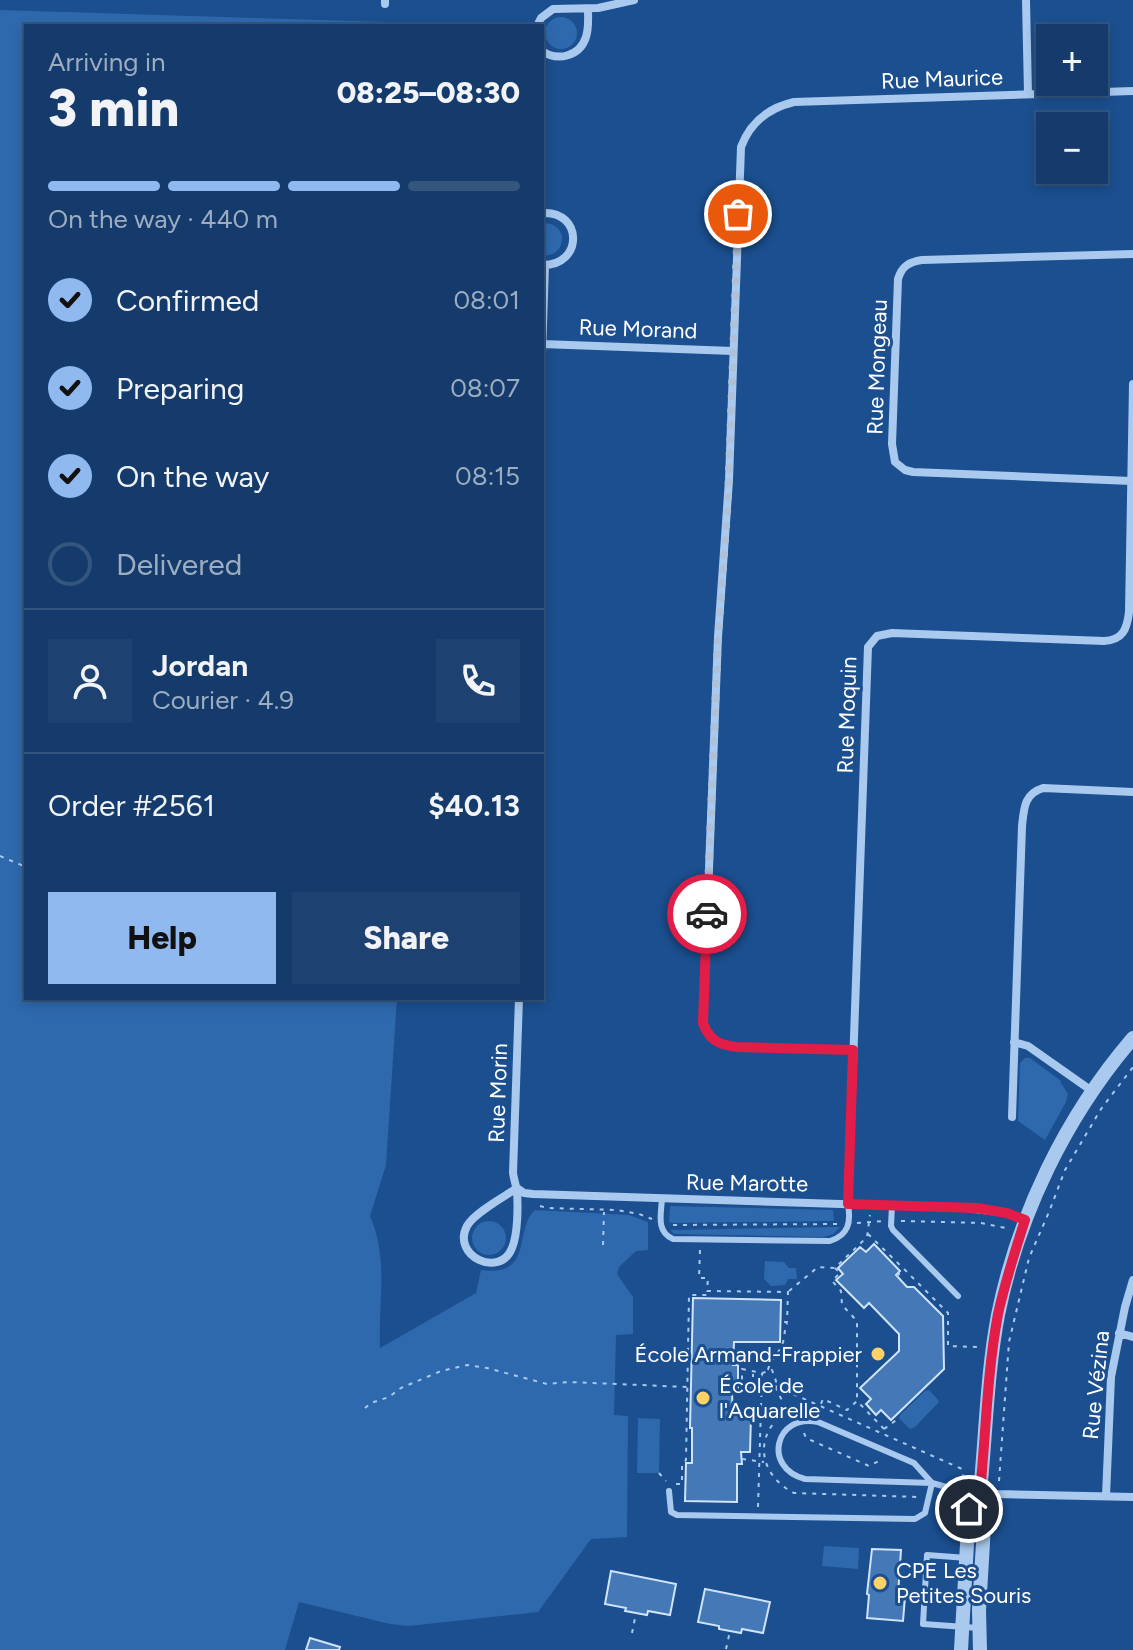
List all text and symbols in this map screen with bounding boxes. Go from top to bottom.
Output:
map controls [1036,24,1108,184]
button: + [1036,24,1108,96]
text: Arriving in [48,46,166,78]
street label: Rue Maurice [881,63,1003,95]
text: 08:25–08:30 [337,74,520,111]
text: 3 min [48,77,179,139]
button: − [1036,112,1108,184]
pin [704,180,772,248]
icon: bag [716,192,760,236]
text: On the way · 440 m [48,203,278,235]
icon: check [48,278,92,322]
text: Confirmed [116,282,259,319]
text: 08:01 [453,284,520,316]
street label: Rue Mongeau [861,299,893,435]
street label: Rue Morand [578,313,698,345]
icon: check [48,366,92,410]
text: Preparing [116,370,244,407]
text: 08:07 [450,372,520,404]
icon: check [48,454,92,498]
text: On the way [116,458,269,495]
text: 08:15 [455,460,520,492]
text: Delivered [116,546,242,583]
button: person [48,639,132,723]
button: phone [436,639,520,723]
text: Jordan [152,647,248,684]
street label: Rue Moquin [831,656,863,774]
text: Courier · 4.9 [152,684,294,716]
text: Order #2561 [48,787,215,824]
text: $40.13 [428,787,520,824]
courier [667,874,747,954]
button: Help [48,892,276,984]
button: Share [292,892,520,984]
icon: car [685,892,729,936]
street label: Rue Morin [483,1043,513,1143]
street label: Rue Marotte [686,1168,808,1198]
street label: Rue Vézina [1077,1329,1115,1441]
place label: École Armand-Frappier [634,1341,863,1368]
marker: École Armand-Frappier [869,1345,887,1363]
place label: École de l'Aquarelle [719,1372,820,1424]
marker: École de l'Aquarelle [694,1389,712,1407]
pin [935,1475,1003,1543]
icon: home [947,1487,991,1531]
place label: CPE Les Petites Souris [896,1557,1031,1609]
marker: CPE Les Petites Souris [871,1574,889,1592]

